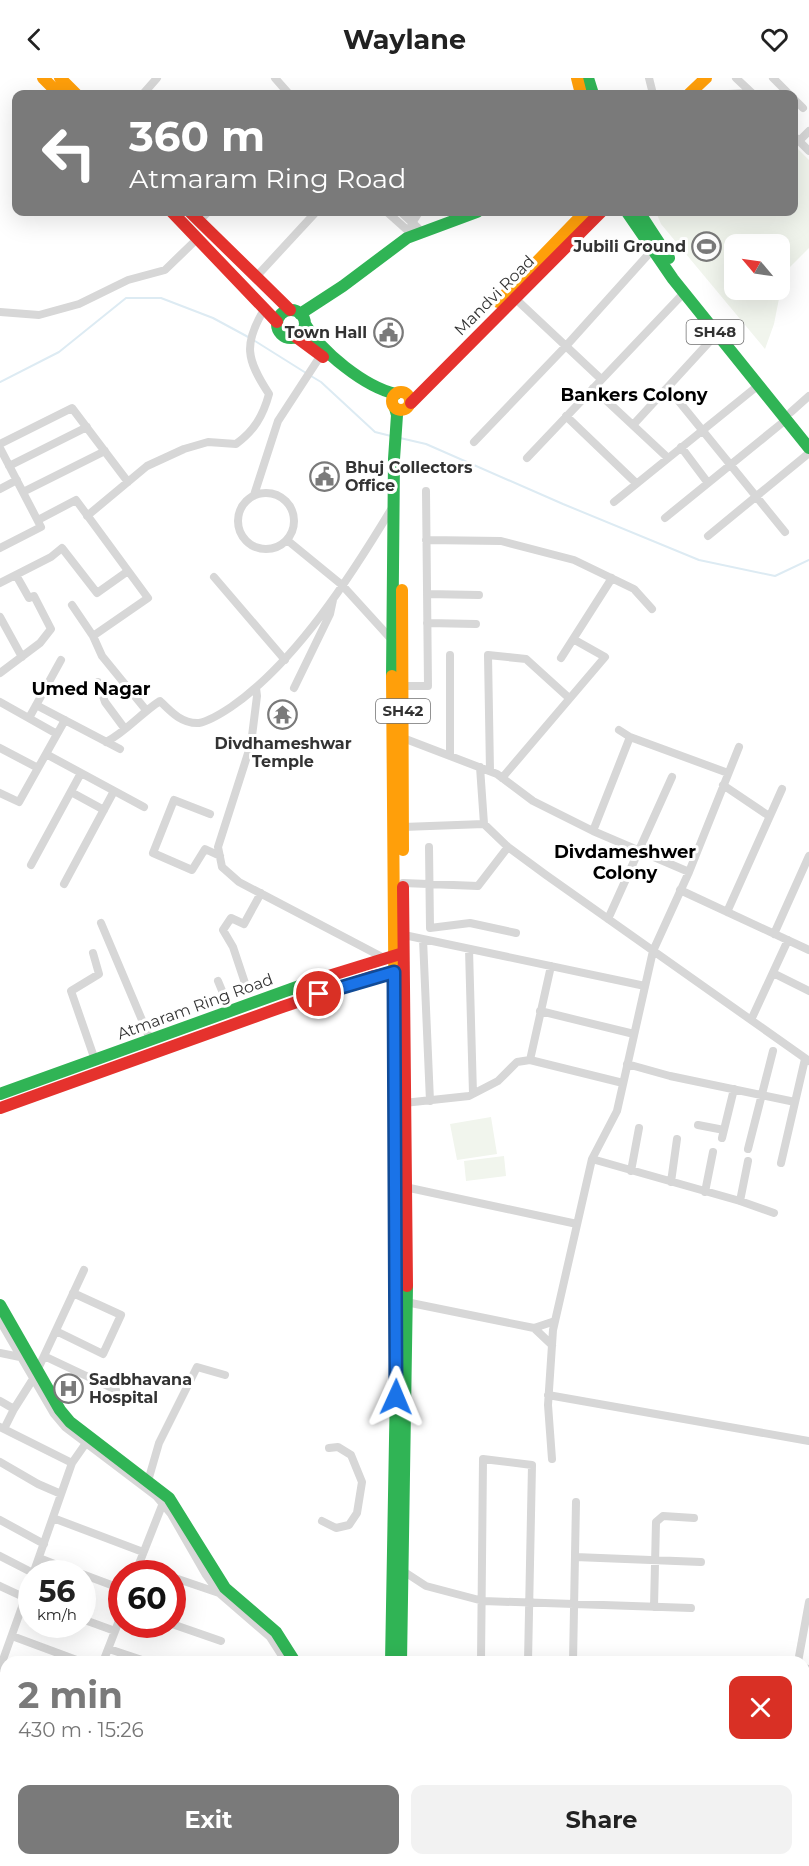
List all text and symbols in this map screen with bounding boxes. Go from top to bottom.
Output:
icon: back [18,23,51,56]
text: Waylane [343,23,466,56]
icon: heart [758,23,791,56]
text: 360 m [129,110,265,162]
icon: left [30,114,108,192]
text: Atmaram Ring Road [129,162,406,195]
sports icon: Jubili Ground [691,230,723,262]
north arrow [724,234,790,300]
map controls [724,234,790,300]
place label: Jubili Ground [573,237,686,256]
street label: Mandvi Road [450,251,538,339]
public building icon: Town Hall [372,316,404,348]
road number: SH48 [686,320,744,344]
place label: Town Hall [285,323,367,342]
district label: Bankers Colony [560,384,708,406]
place label: Bhuj Collectors Office [345,458,473,495]
public building icon: Bhuj Collectors Office [308,460,340,492]
district label: Umed Nagar [31,678,151,700]
temple icon: Divdhameshwar Temple [267,699,299,731]
road number: SH42 [376,699,430,723]
place label: Divdhameshwar Temple [214,734,352,771]
district label: Divdameshwer Colony [554,841,696,884]
pin [293,968,344,1019]
street label: Atmaram Ring Road [115,969,276,1044]
icon: arrive [302,977,335,1010]
position arrow [364,1365,428,1429]
place label: Sadbhavana Hospital [89,1370,192,1407]
hospital icon: Sadbhavana Hospital [52,1372,84,1404]
speed limit sign: 60 [108,1560,186,1638]
text: 56 [39,1573,75,1610]
text: km/h [37,1605,77,1624]
text: 2 min [18,1673,123,1717]
button: close [729,1676,792,1739]
text: 430 m · 15:26 [18,1718,144,1742]
button: Exit [18,1785,399,1854]
button: Share [411,1785,792,1854]

